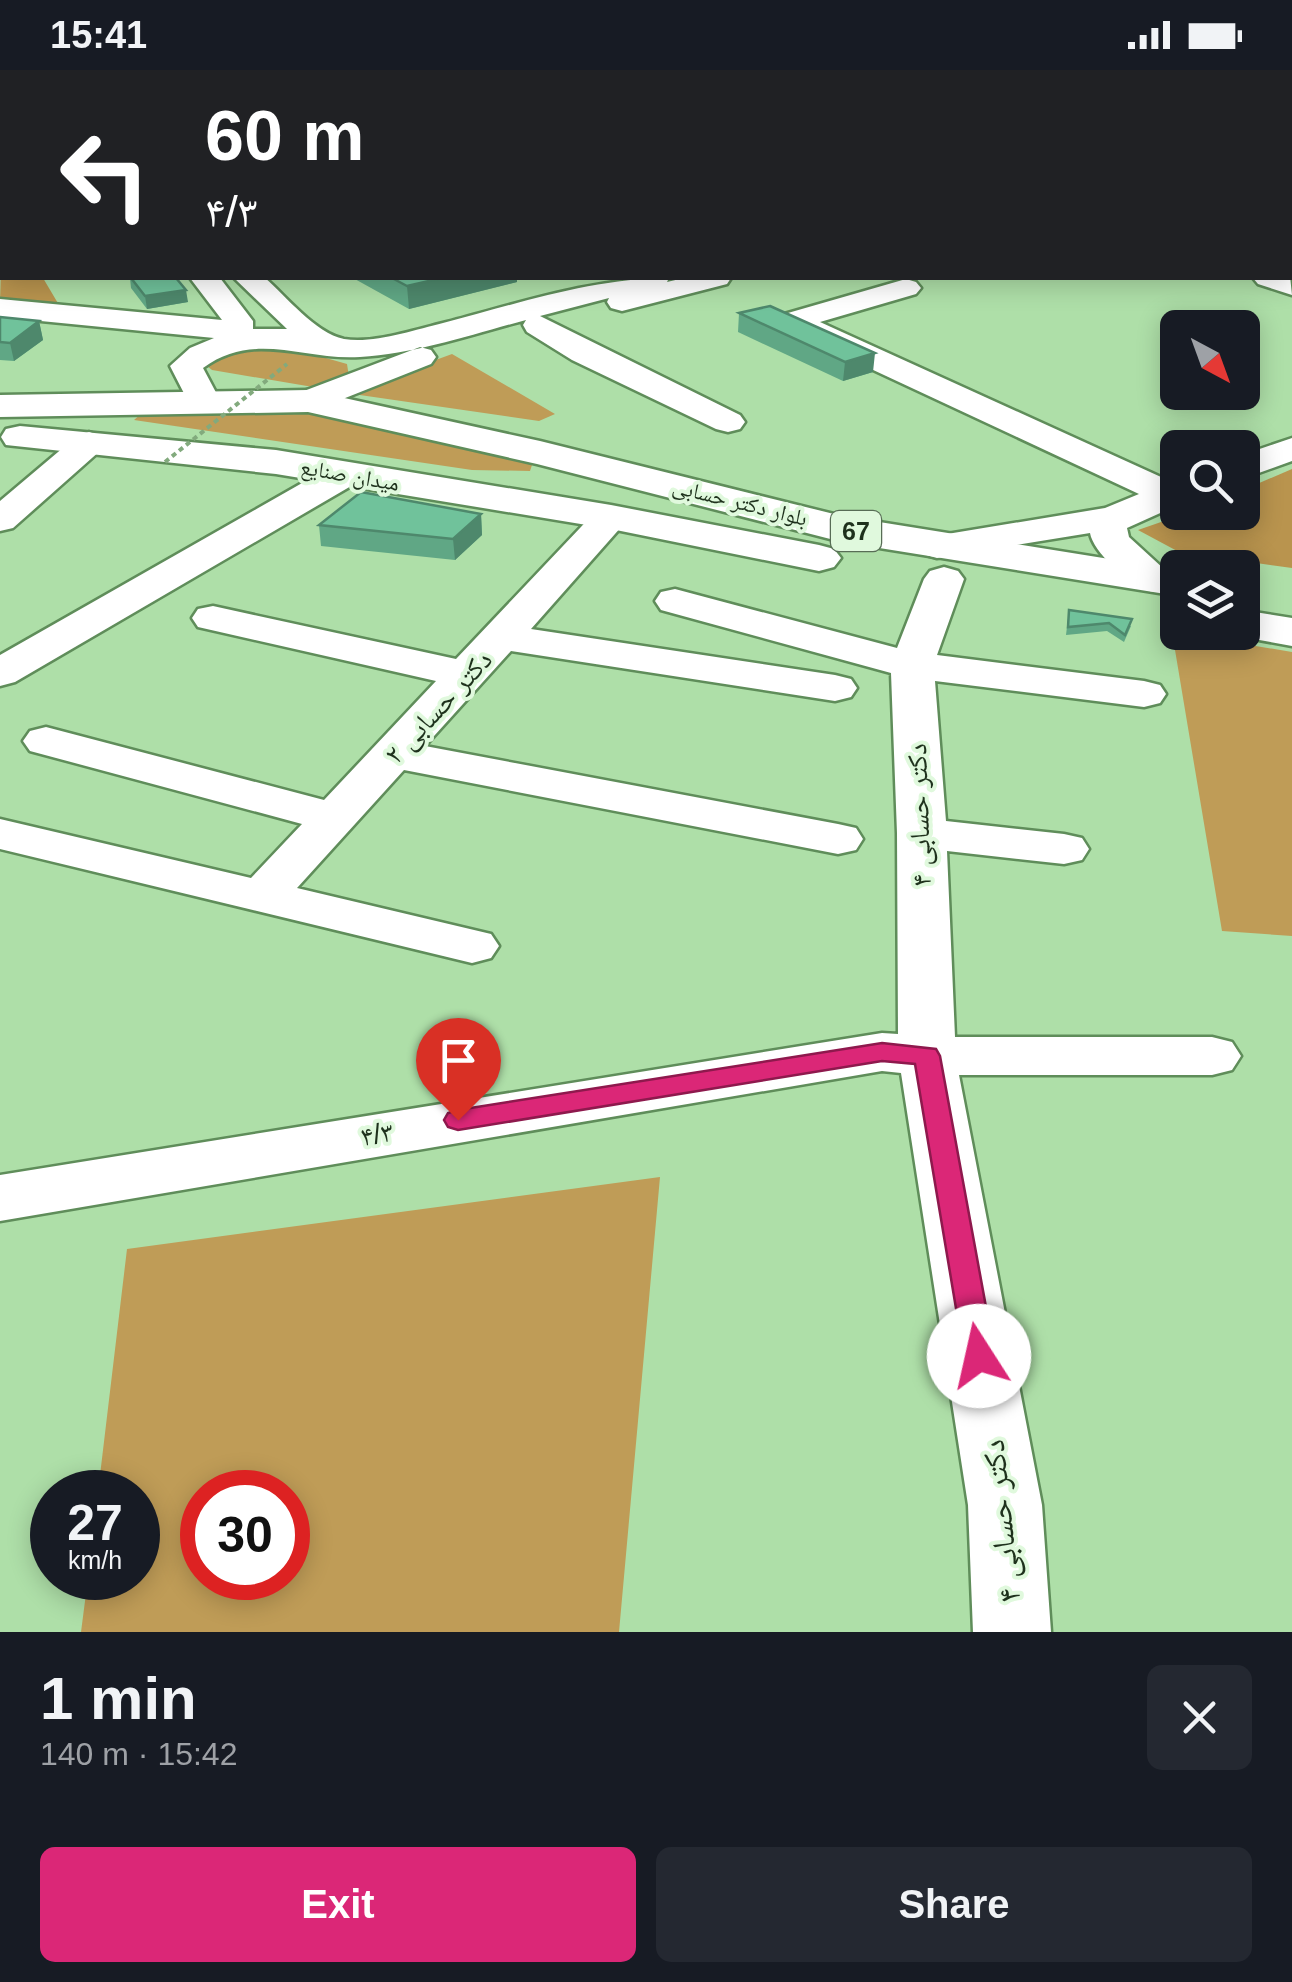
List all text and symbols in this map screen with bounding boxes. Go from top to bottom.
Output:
text: 15:41 [50,14,147,56]
text: 60 m [205,97,365,175]
icon: left [40,110,170,240]
text: ۴/۳ [205,186,258,237]
north arrow [1160,310,1260,410]
map controls [1160,310,1260,650]
button: search [1160,430,1260,530]
street label: میدان صنایع [298,454,401,497]
street label: بلوار دکتر حسابی [670,473,810,532]
road number: 67 [831,511,881,551]
button: layers [1160,550,1260,650]
street label: دکتر حسابی ۲ [378,644,500,771]
street label: دکتر حسابی ۴ [901,743,939,887]
pin [416,1018,501,1121]
icon: arrive [431,1033,486,1088]
street label: ۴/۳ [358,1116,396,1152]
position arrow [927,1304,1031,1408]
street label: ۴ دکتر حسابی [975,1438,1029,1604]
speed limit sign: 30 [180,1470,310,1600]
text: 27 [67,1495,123,1551]
text: km/h [68,1546,122,1574]
text: 1 min [40,1665,197,1732]
button: close [1147,1665,1252,1770]
text: 140 m · 15:42 [40,1736,237,1772]
button: Exit [40,1847,636,1962]
button: Share [656,1847,1252,1962]

